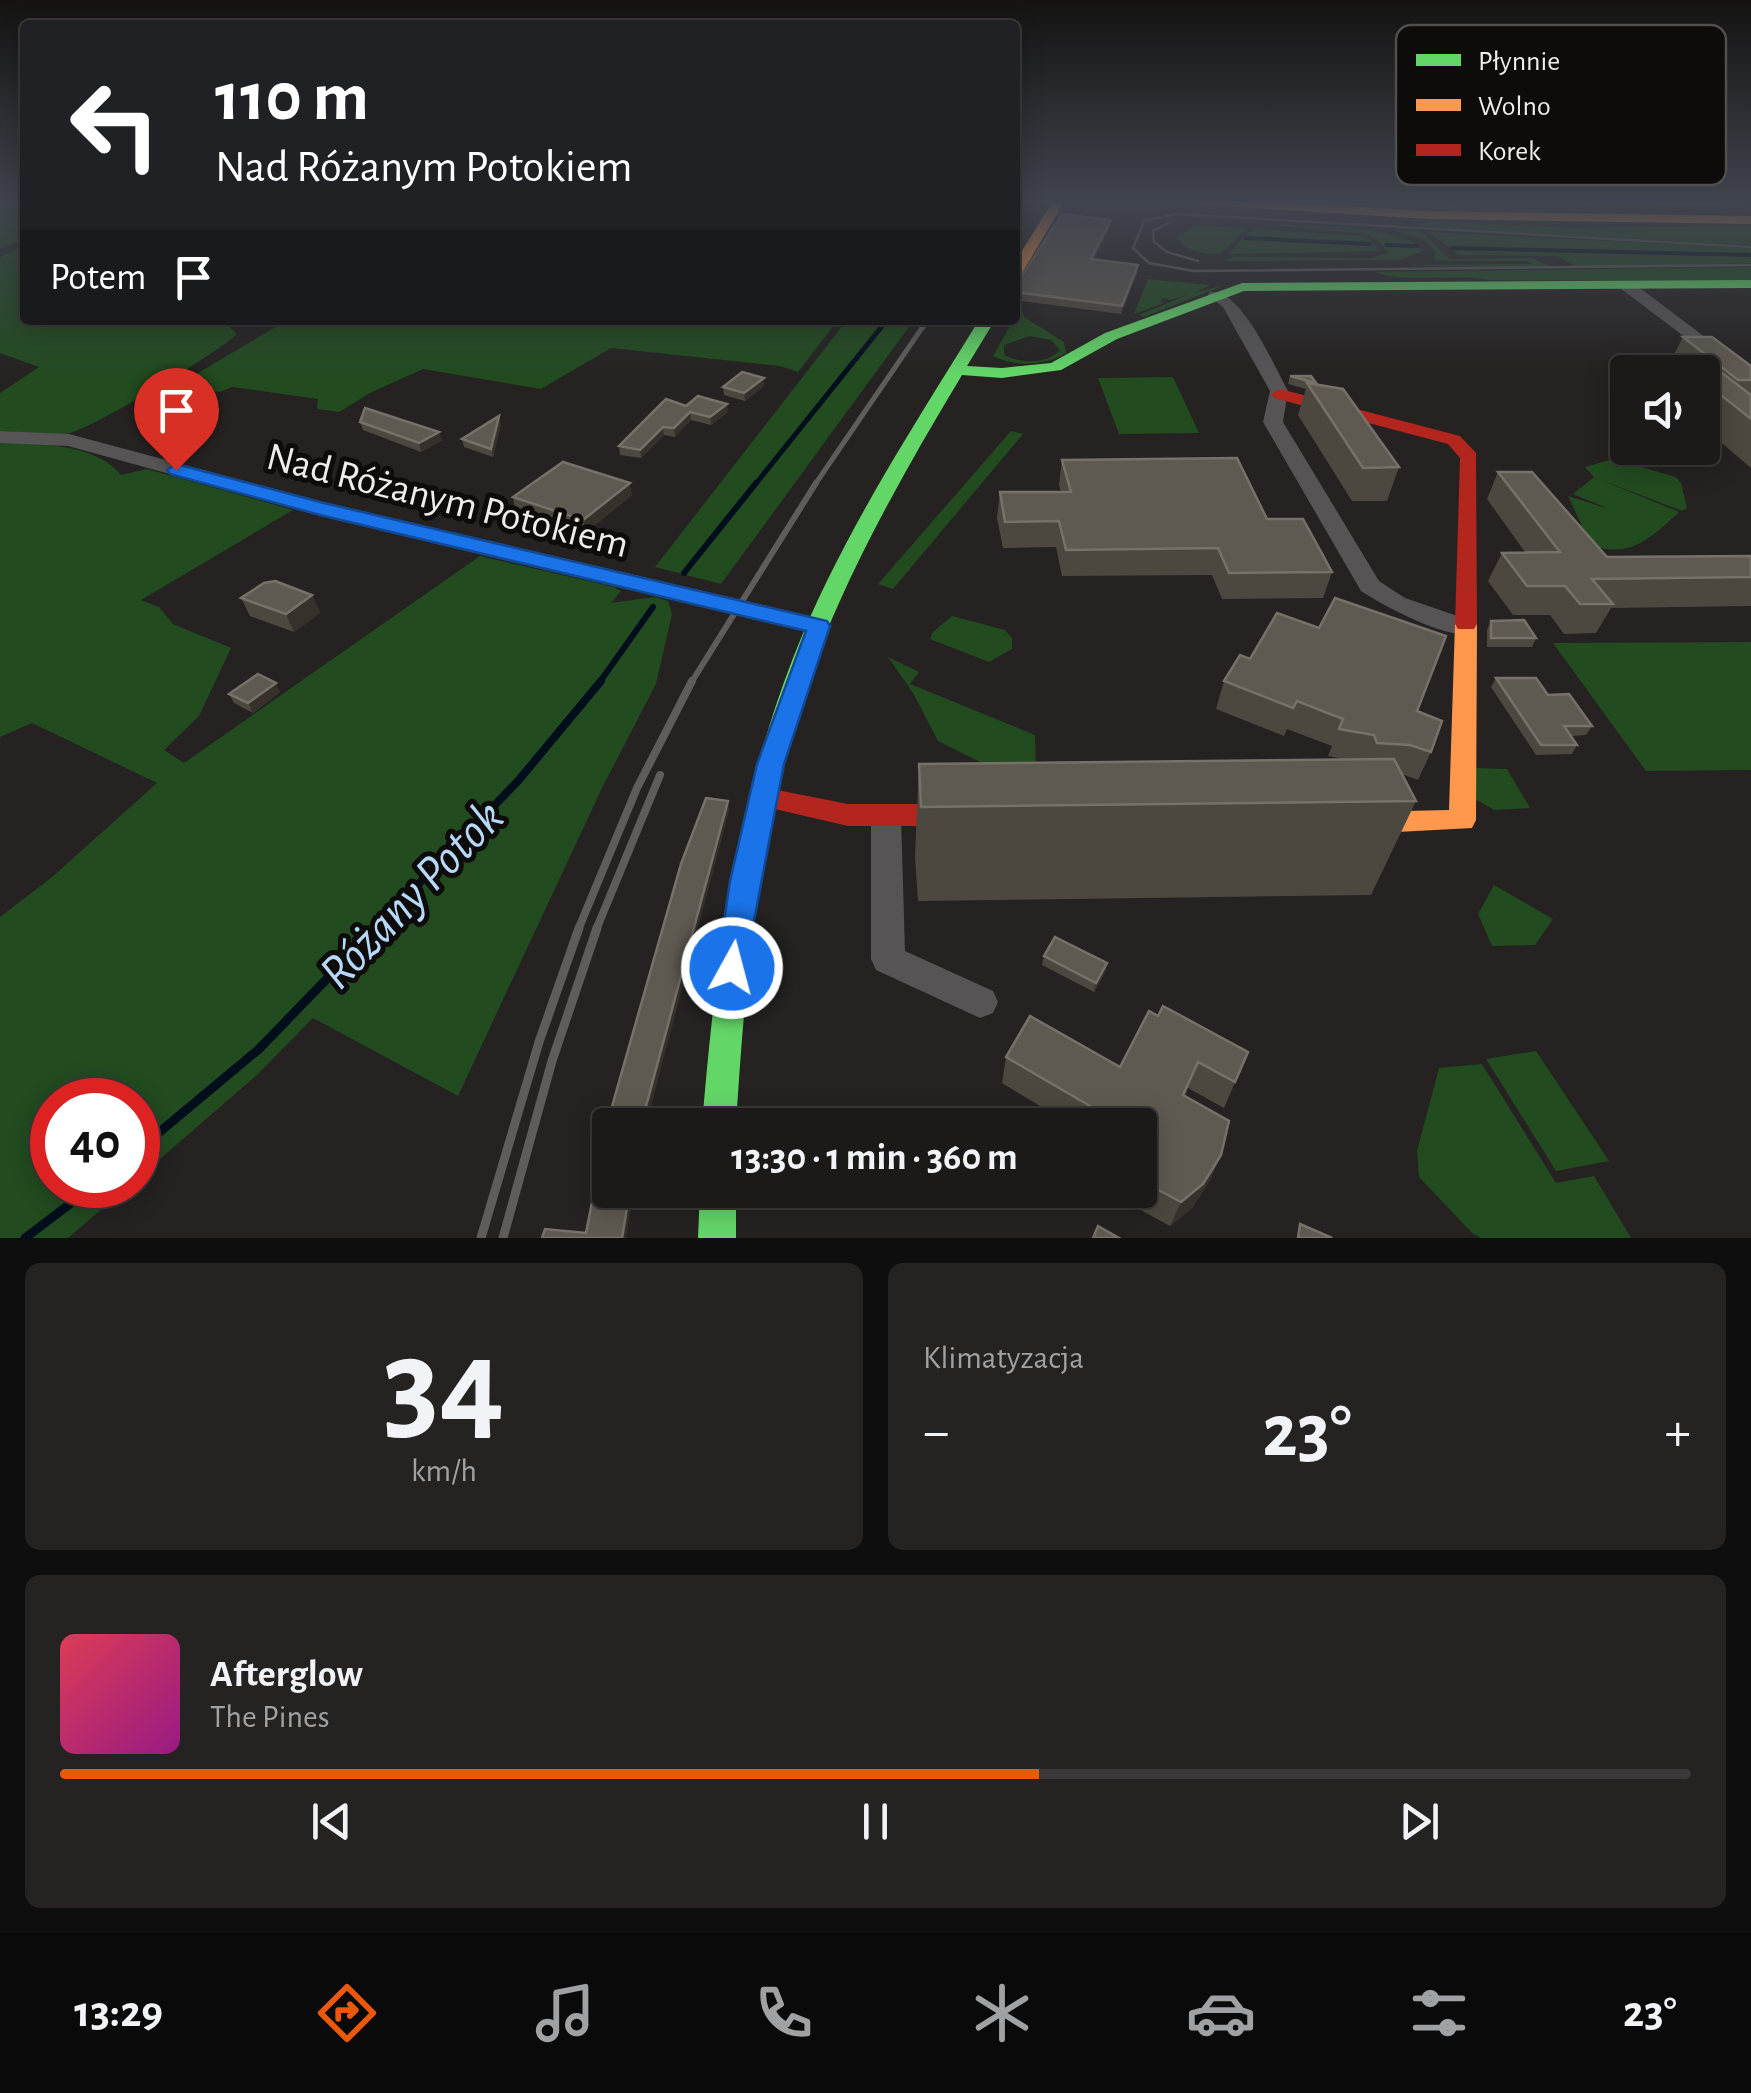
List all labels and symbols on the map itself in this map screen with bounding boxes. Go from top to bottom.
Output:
legend [1396,25,1726,185]
text: Płynnie [1478,48,1560,76]
text: Wolno [1478,93,1551,121]
text: Korek [1478,138,1541,166]
pin [134,368,219,471]
street label: Nad Różanym Potokiem [263,437,632,565]
water label: Różany Potok [311,791,514,999]
position arrow [680,916,784,1020]
speed limit sign: 40 [30,1078,160,1208]

